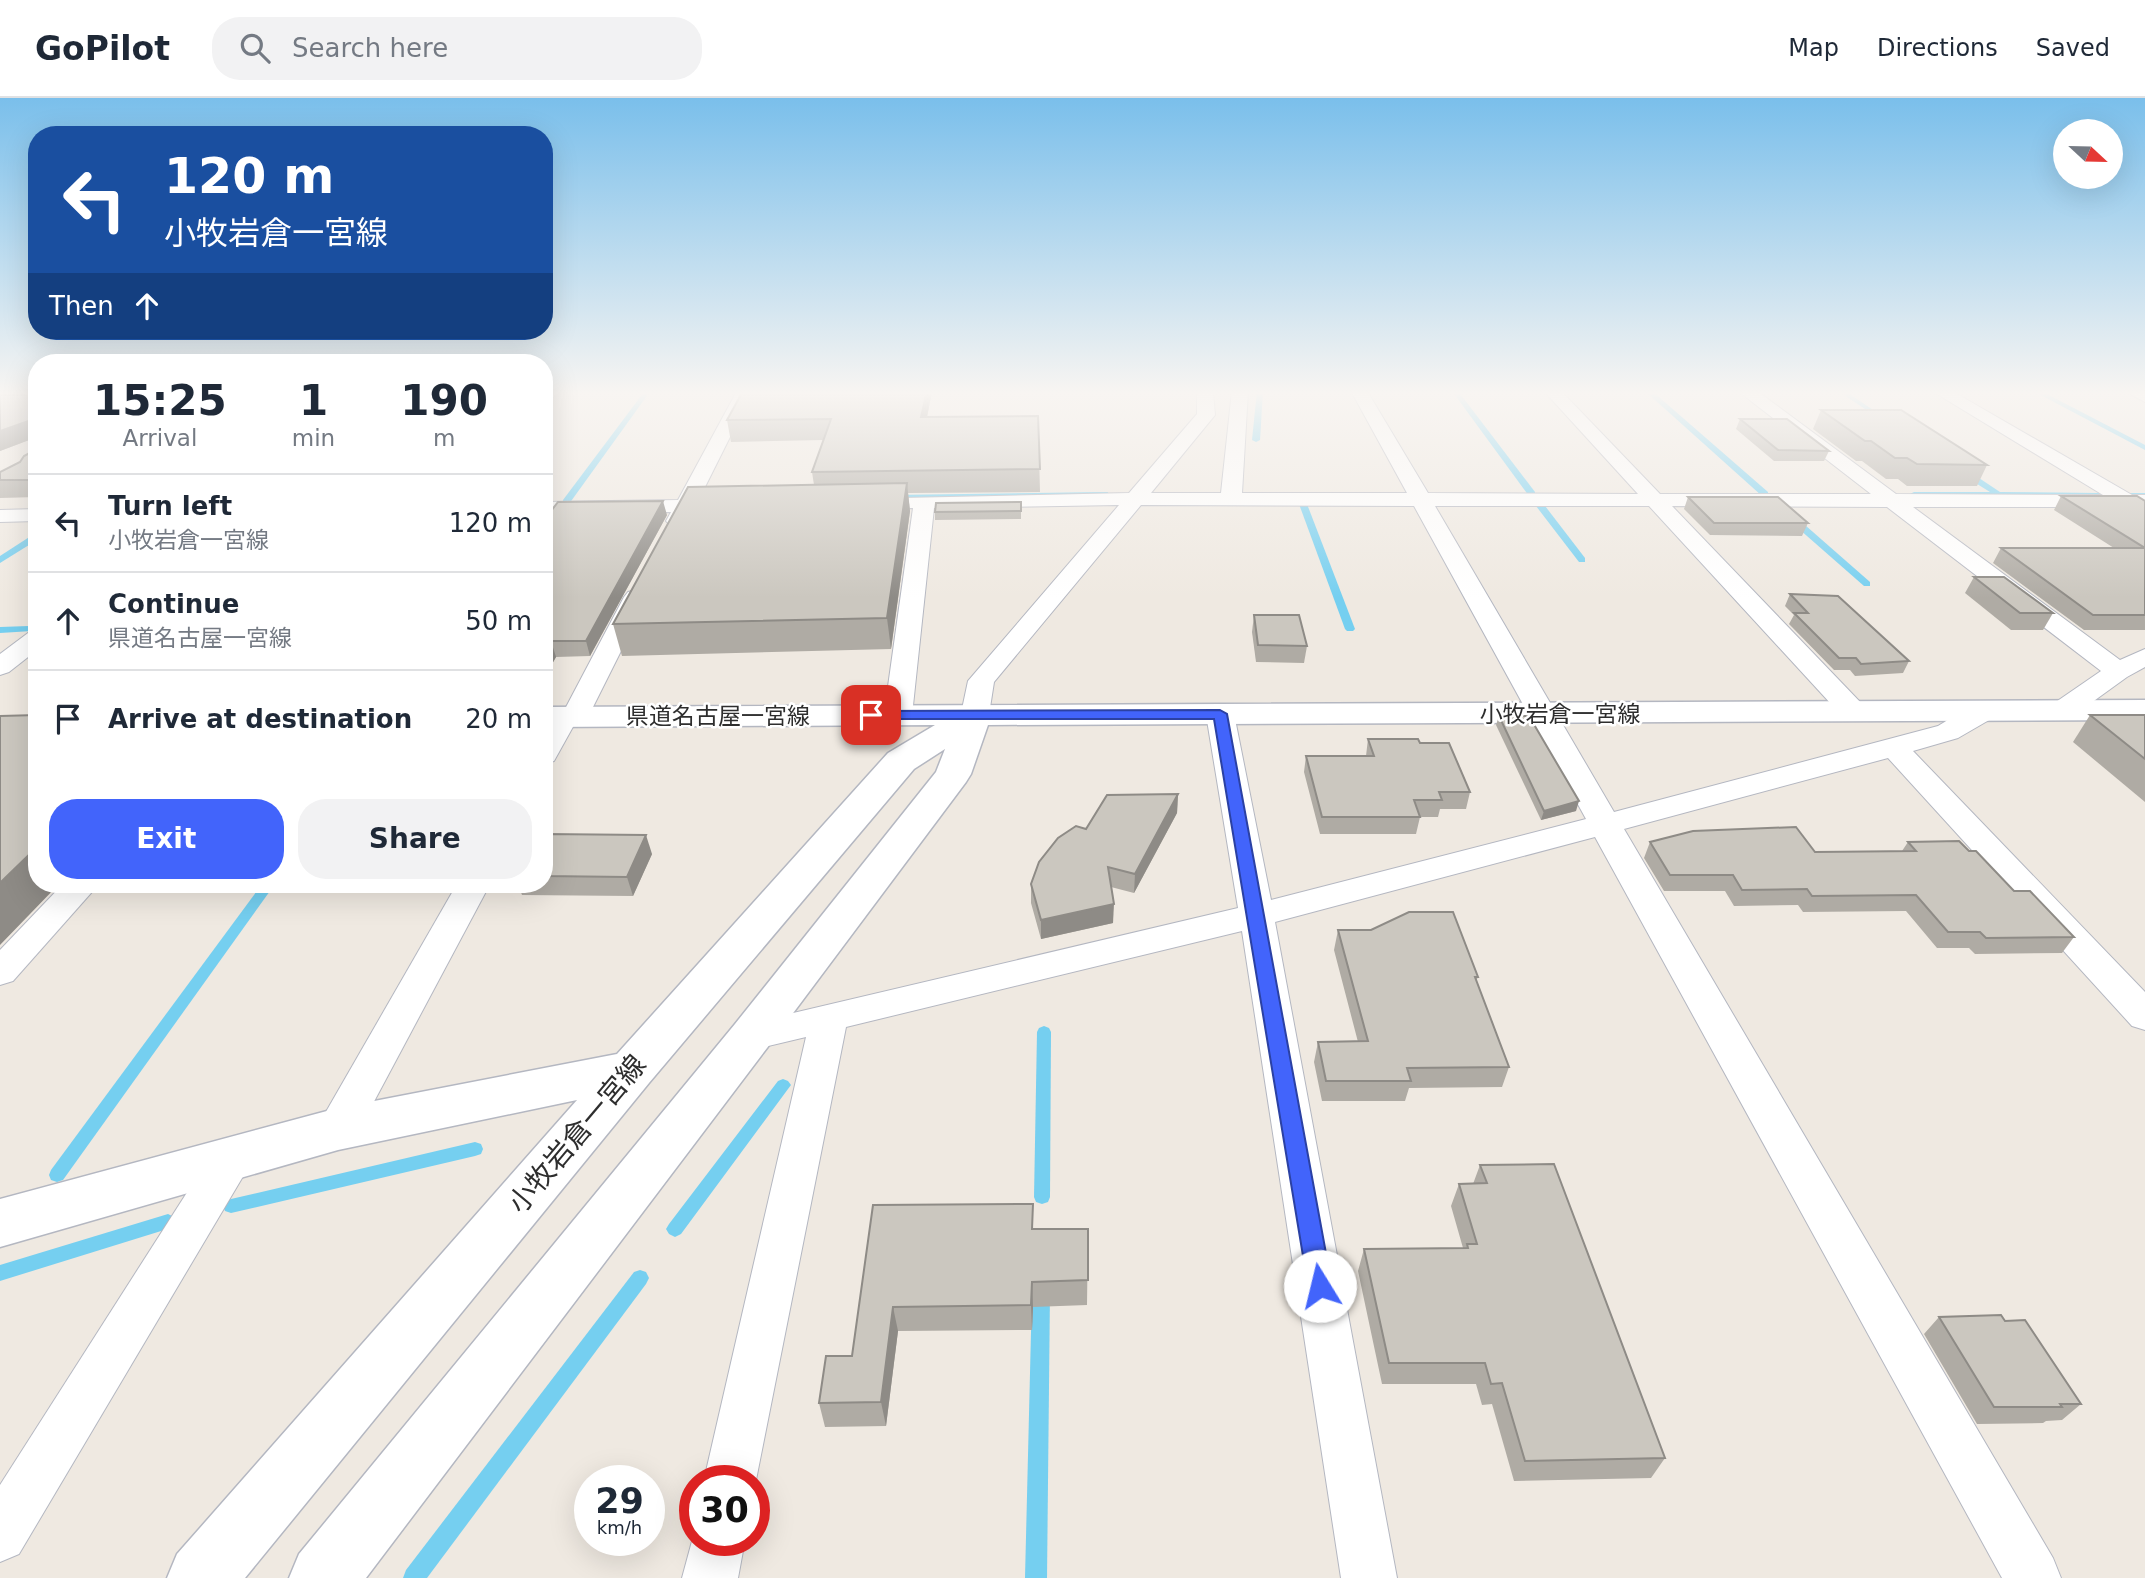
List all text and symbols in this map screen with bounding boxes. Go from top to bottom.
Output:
search box [212,17,702,80]
text: GoPilot [35,29,170,68]
icon: search [236,29,274,67]
text: Search here [292,33,448,63]
text: Map [1788,34,1839,62]
text: Directions [1877,34,1998,62]
text: Saved [2036,34,2110,62]
north arrow [2053,119,2123,189]
map controls [2053,119,2123,189]
text: 120 m [164,148,334,205]
icon: left [49,154,140,245]
text: 小牧岩倉一宮線 [164,214,388,252]
icon: ahead [128,287,166,325]
text: Then [49,291,114,321]
text: 15:25 [93,376,227,425]
text: 1 [299,376,328,425]
text: 190 [400,376,488,425]
text: Arrival [123,425,197,451]
text: min [292,425,335,451]
text: m [433,425,455,451]
text: Turn left [108,491,232,521]
icon: left [49,504,87,542]
text: 120 m [449,508,532,538]
text: 小牧岩倉一宮線 [108,527,269,553]
text: Continue [108,589,239,619]
icon: ahead [49,602,87,640]
text: 50 m [465,606,532,636]
text: 県道名古屋一宮線 [108,625,292,651]
pin [841,685,901,745]
icon: arrive [852,696,890,734]
icon: arrive [49,700,87,738]
street label: 小牧岩倉一宮線 [1480,701,1641,727]
street label: 県道名古屋一宮線 [626,703,810,729]
text: Arrive at destination [108,704,412,734]
text: 20 m [465,704,532,734]
button: Exit [49,799,284,879]
button: Share [298,799,532,879]
street label: 小牧岩倉一宮線 [501,1048,653,1220]
position arrow [1283,1249,1357,1323]
speed limit sign: 30 [679,1465,770,1556]
text: 29 [595,1481,644,1521]
text: km/h [597,1517,642,1538]

